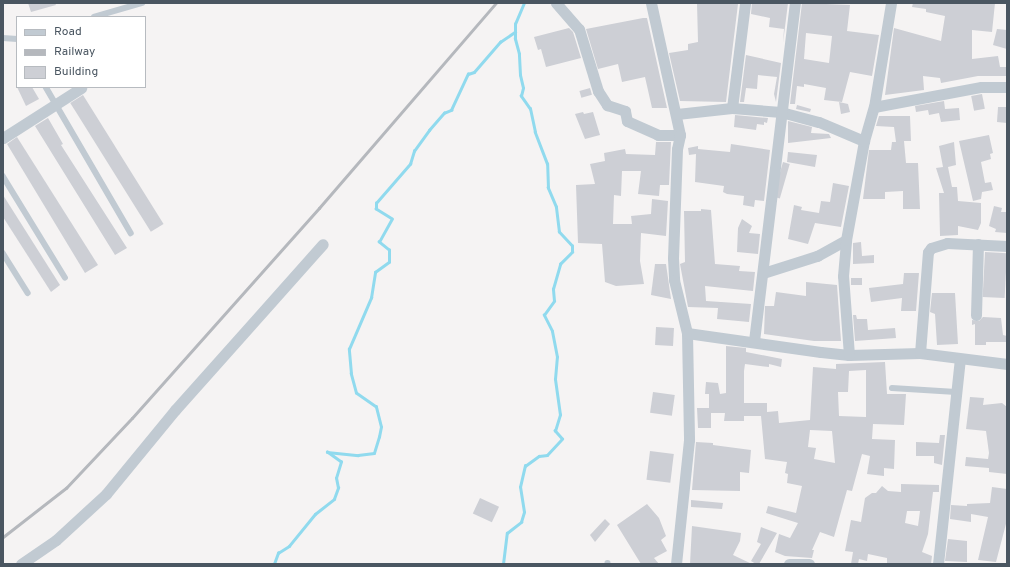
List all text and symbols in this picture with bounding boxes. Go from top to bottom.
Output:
legend [16,16,146,88]
text: Road [54,24,82,40]
text: Railway [54,44,95,60]
text: Building [54,64,98,80]

